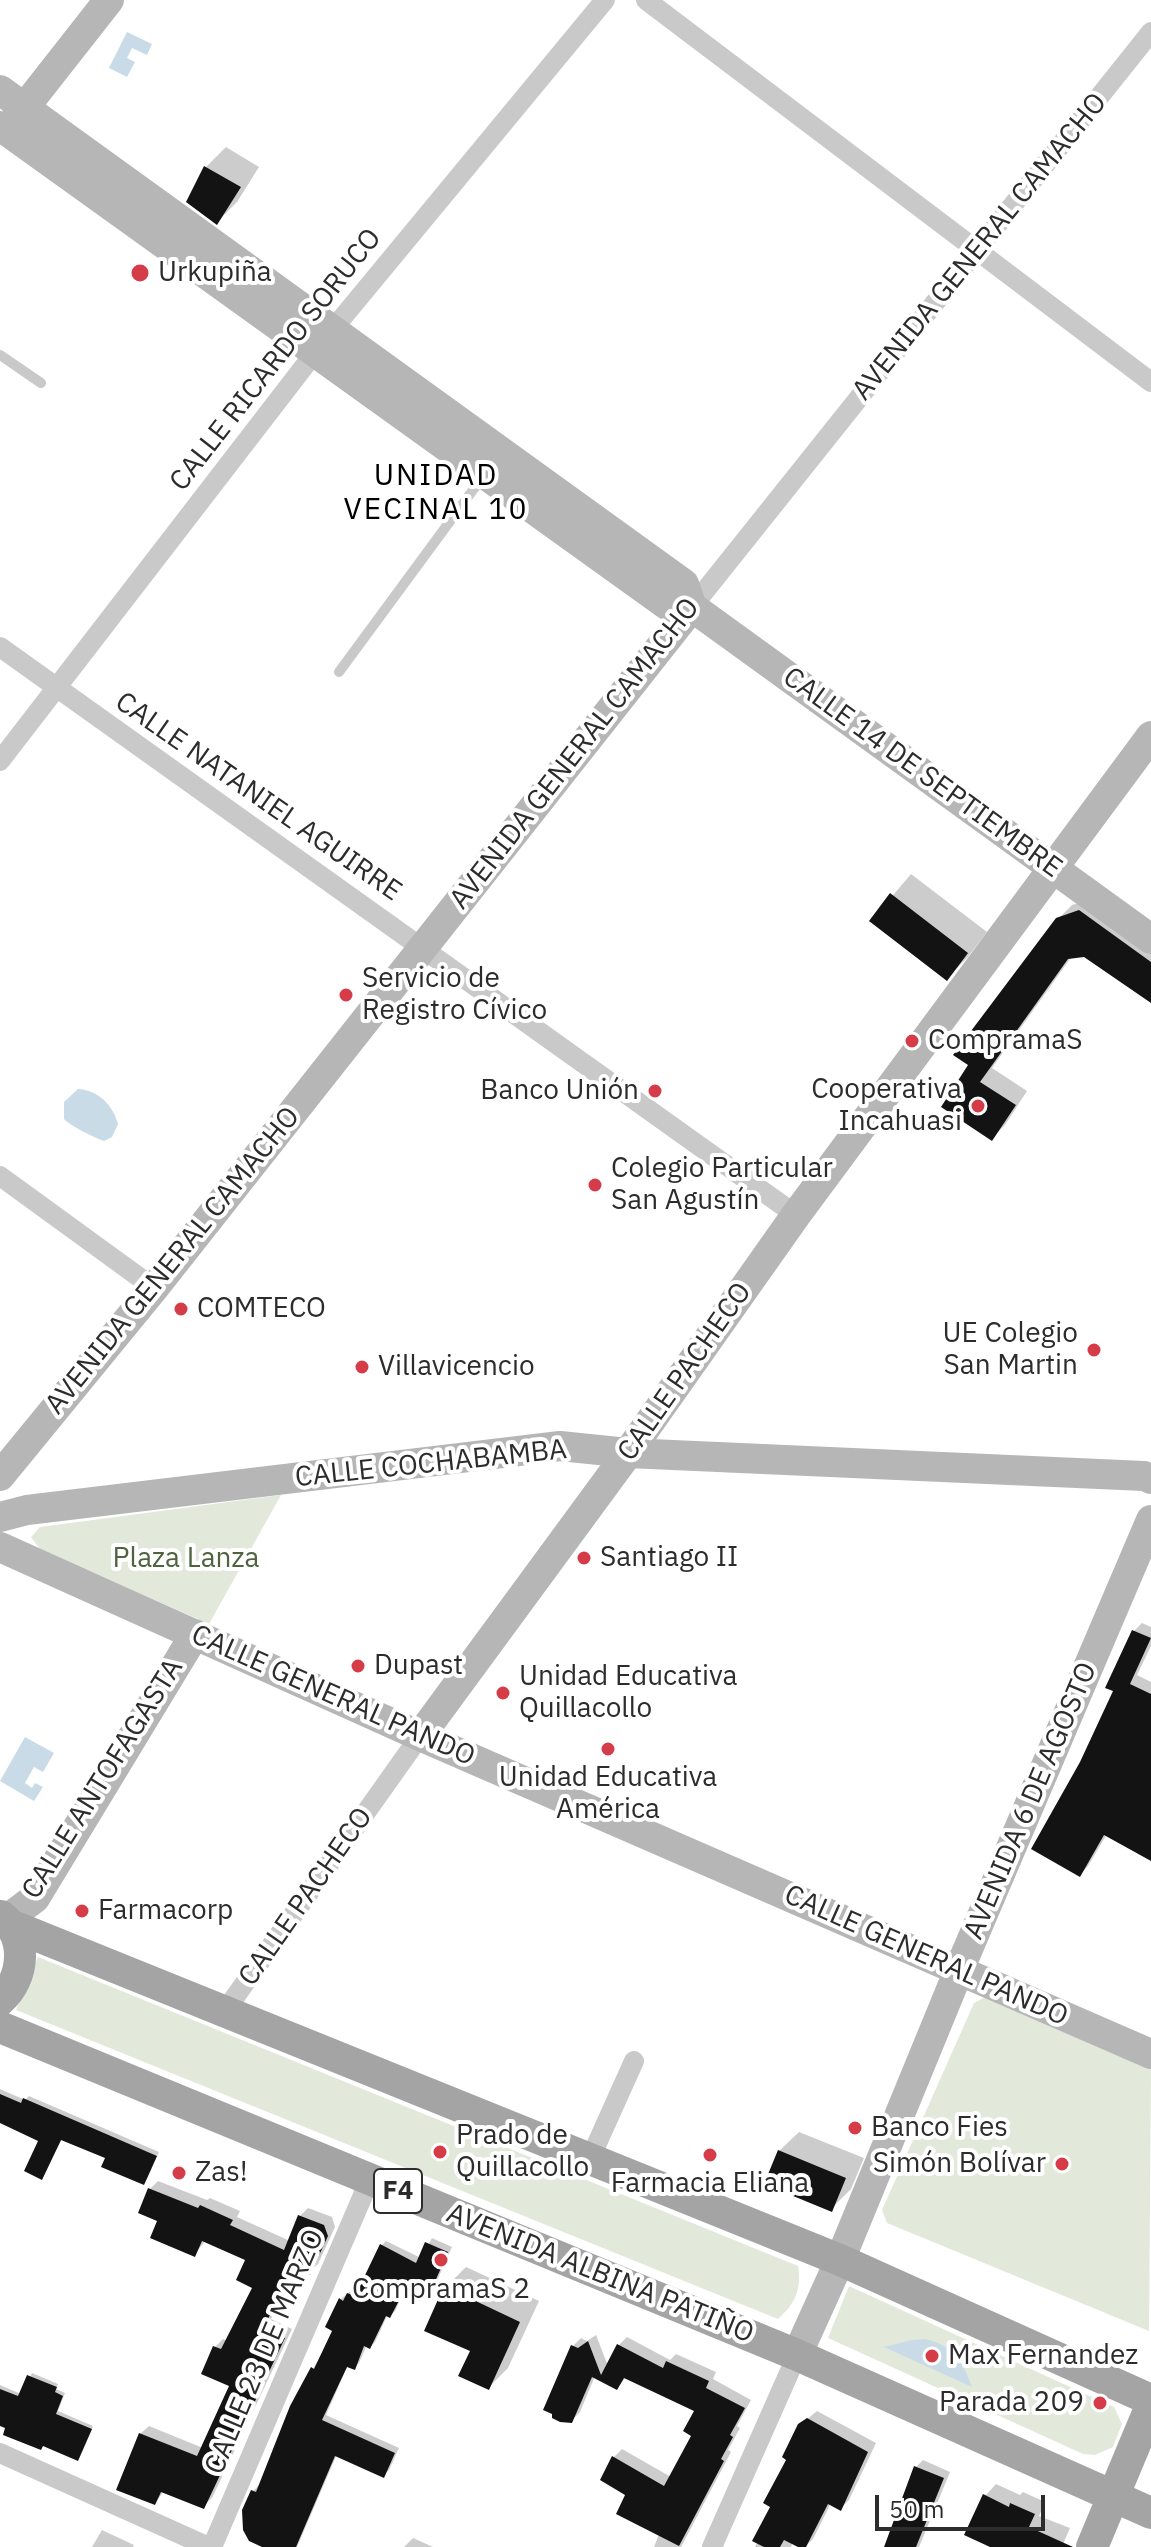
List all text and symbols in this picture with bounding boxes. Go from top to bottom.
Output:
street label: AVENIDA GENERAL CAMACHO [846,87,1114,407]
street label: CALLE RICARDO SORUCO [163,222,389,498]
place label: Urkupiña [158,256,272,290]
marker: Urkupiña [129,262,151,284]
district label: UNIDAD VECINAL 10 [344,458,528,528]
street label: AVENIDA GENERAL CAMACHO [443,592,707,916]
street label: CALLE 14 DE SEPTIEMBRE [776,661,1068,885]
street label: CALLE NATANIEL AGUIRRE [108,685,408,909]
place label: Servicio de Registro Cívico [362,962,547,1028]
marker: Servicio de Registro Cívico [337,986,355,1004]
place label: CompramaS [928,1024,1083,1058]
marker: CompramaS [903,1032,921,1050]
place label: Cooperativa Incahuasi [811,1073,962,1139]
place label: Banco Unión [480,1074,639,1108]
marker: Banco Unión [646,1082,664,1100]
marker: Cooperativa Incahuasi [969,1097,987,1115]
street label: AVENIDA GENERAL CAMACHO [39,1101,307,1421]
place label: Colegio Particular San Agustín [611,1152,833,1218]
marker: Colegio Particular San Agustín [586,1176,604,1194]
street label: CALLE PACHECO [611,1276,759,1468]
place label: COMTECO [197,1292,326,1326]
marker: COMTECO [172,1300,190,1318]
place label: UE Colegio San Martin [943,1317,1078,1383]
marker: UE Colegio San Martin [1085,1341,1103,1359]
place label: Villavicencio [378,1350,535,1384]
marker: Villavicencio [353,1358,371,1376]
street label: CALLE COCHABAMBA [294,1433,568,1495]
place label: Santiago II [600,1541,738,1575]
park label: Plaza Lanza [113,1542,259,1576]
marker: Santiago II [575,1549,593,1567]
street label: CALLE GENERAL PANDO [186,1618,480,1774]
place label: Dupast [374,1649,463,1683]
street label: CALLE ANTOFAGASTA [15,1653,191,1905]
marker: Dupast [349,1657,367,1675]
street label: AVENIDA 6 DE AGOSTO [957,1658,1105,1944]
place label: Unidad Educativa Quillacollo [519,1660,737,1726]
marker: Unidad Educativa Quillacollo [494,1684,512,1702]
marker: Unidad Educativa América [599,1740,617,1758]
place label: Unidad Educativa América [499,1761,717,1827]
street label: CALLE PACHECO [232,1801,380,1993]
street label: CALLE GENERAL PANDO [779,1878,1073,2034]
place label: Farmacorp [98,1894,233,1928]
marker: Farmacorp [73,1902,91,1920]
place label: Banco Fies [871,2111,1008,2145]
place label: Prado de Quillacollo [456,2119,589,2185]
marker: Banco Fies [846,2119,864,2137]
marker: Prado de Quillacollo [431,2143,449,2161]
marker: Farmacia Eliana [701,2146,719,2164]
place label: Simón Bolívar [873,2147,1046,2181]
marker: Simón Bolívar [1053,2155,1071,2173]
place label: Zas! [195,2156,248,2190]
marker: Zas! [170,2164,188,2182]
place label: Farmacia Eliana [611,2167,809,2201]
road number: F4 [374,2169,422,2213]
street label: AVENIDA ALBINA PATIÑO [441,2197,759,2351]
street label: CALLE 23 DE MARZO [198,2225,332,2479]
marker: CompramaS 2 [432,2251,450,2269]
place label: CompramaS 2 [352,2273,530,2307]
place label: Max Fernandez [948,2339,1138,2373]
marker: Max Fernandez [923,2347,941,2365]
place label: Parada 209 [939,2386,1084,2420]
marker: Parada 209 [1091,2394,1109,2412]
scale bar [879,2479,1049,2529]
text: 50 m [889,2493,944,2525]

